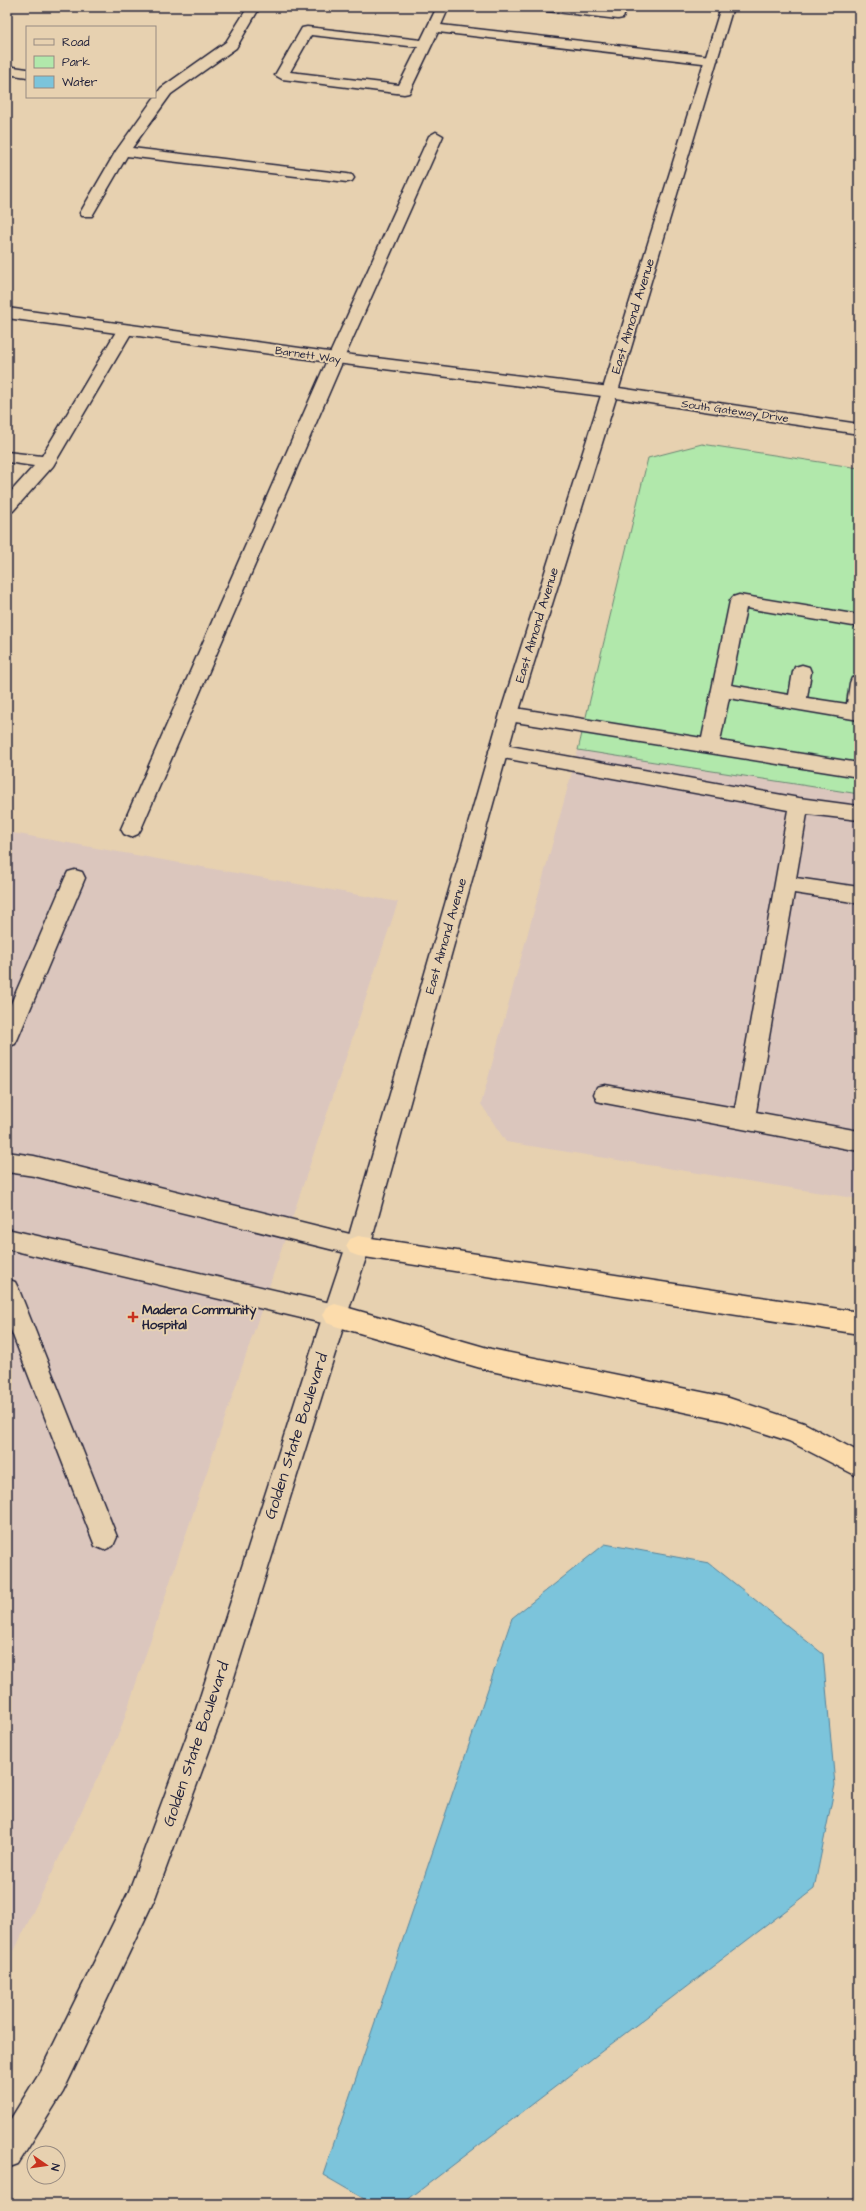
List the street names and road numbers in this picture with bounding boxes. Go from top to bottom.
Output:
street label: East Almond Avenue [607,256,659,376]
street label: Barnett Way [274,343,342,368]
street label: South Gateway Drive [680,396,790,427]
street label: East Almond Avenue [511,565,563,685]
street label: East Almond Avenue [421,876,471,996]
street label: Golden State Boulevard [259,1350,333,1522]
street label: Golden State Boulevard [157,1658,235,1830]

